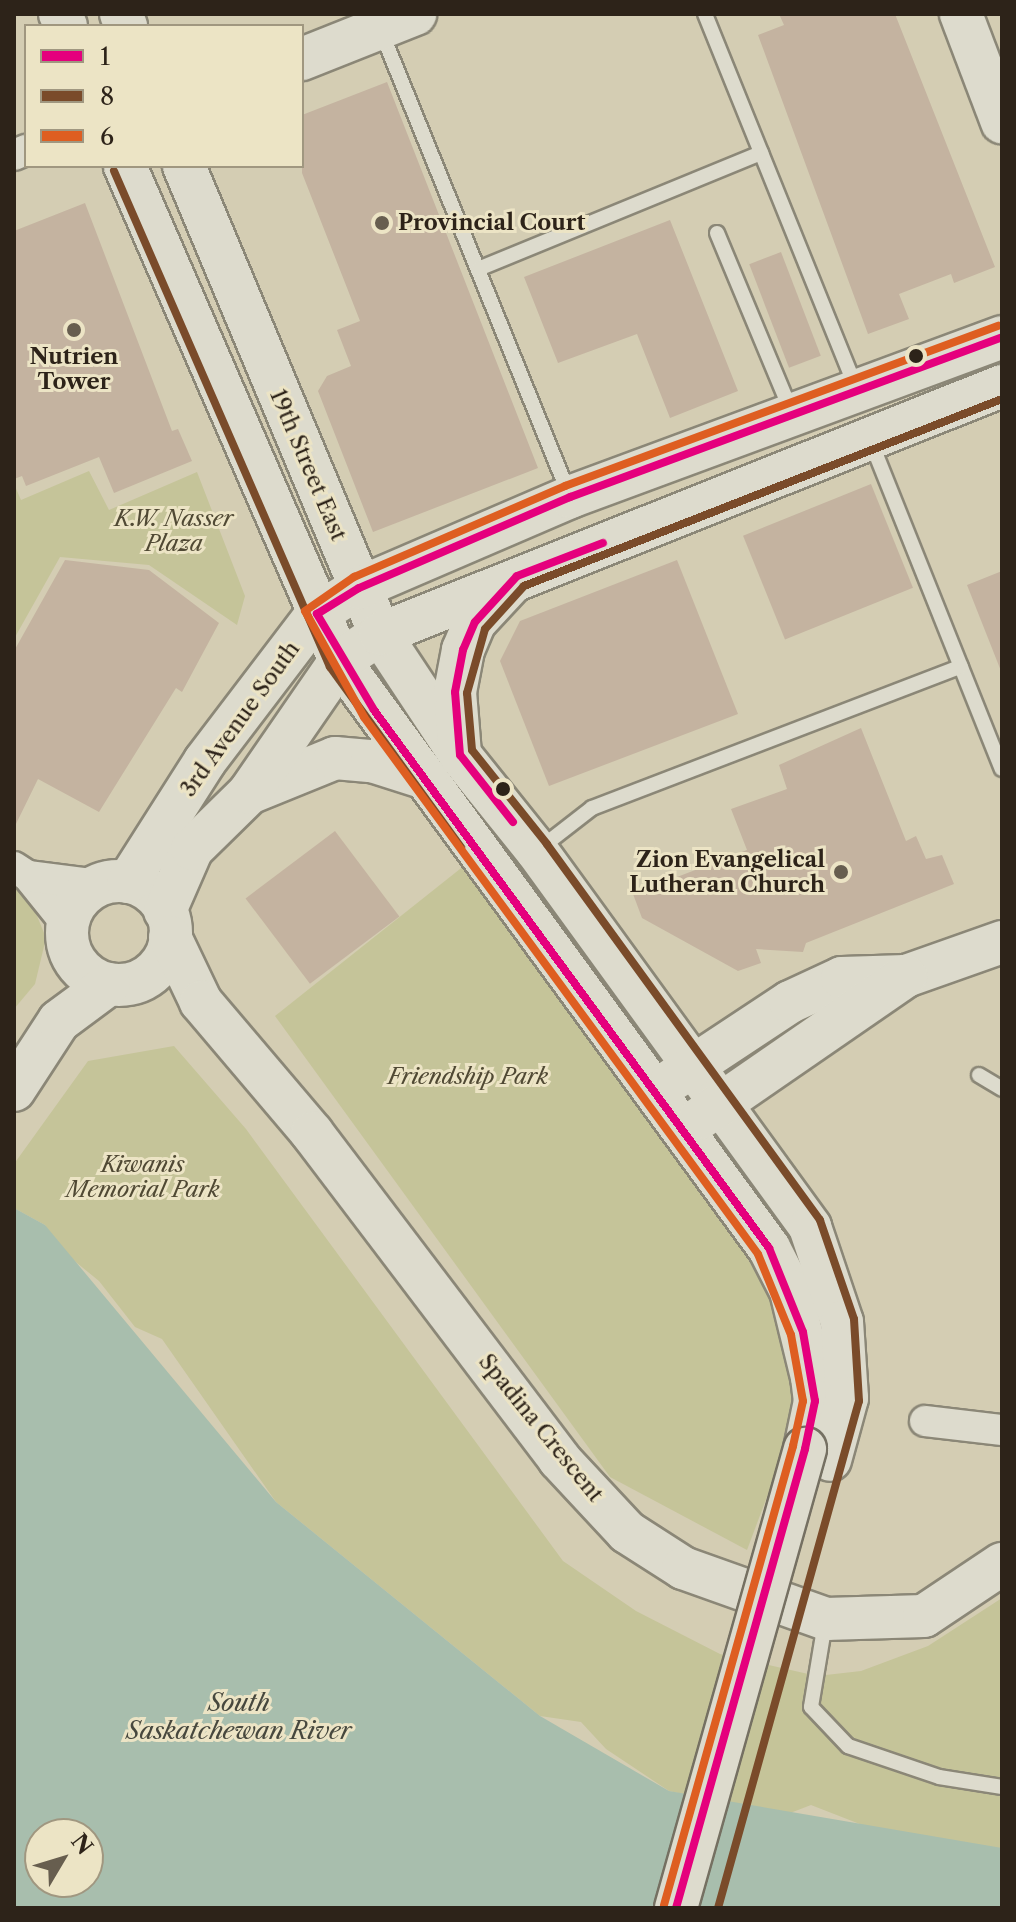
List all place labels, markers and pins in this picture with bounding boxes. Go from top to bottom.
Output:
place label: Provincial Court [398,210,585,236]
marker: Provincial Court [373,214,391,232]
marker: Nutrien Tower [65,321,83,339]
place label: Nutrien Tower [30,343,118,394]
unlabelled marker [908,348,924,364]
unlabelled marker [495,781,511,797]
place label: Zion Evangelical Lutheran Church [629,846,825,898]
marker: Zion Evangelical Lutheran Church [832,863,850,881]

